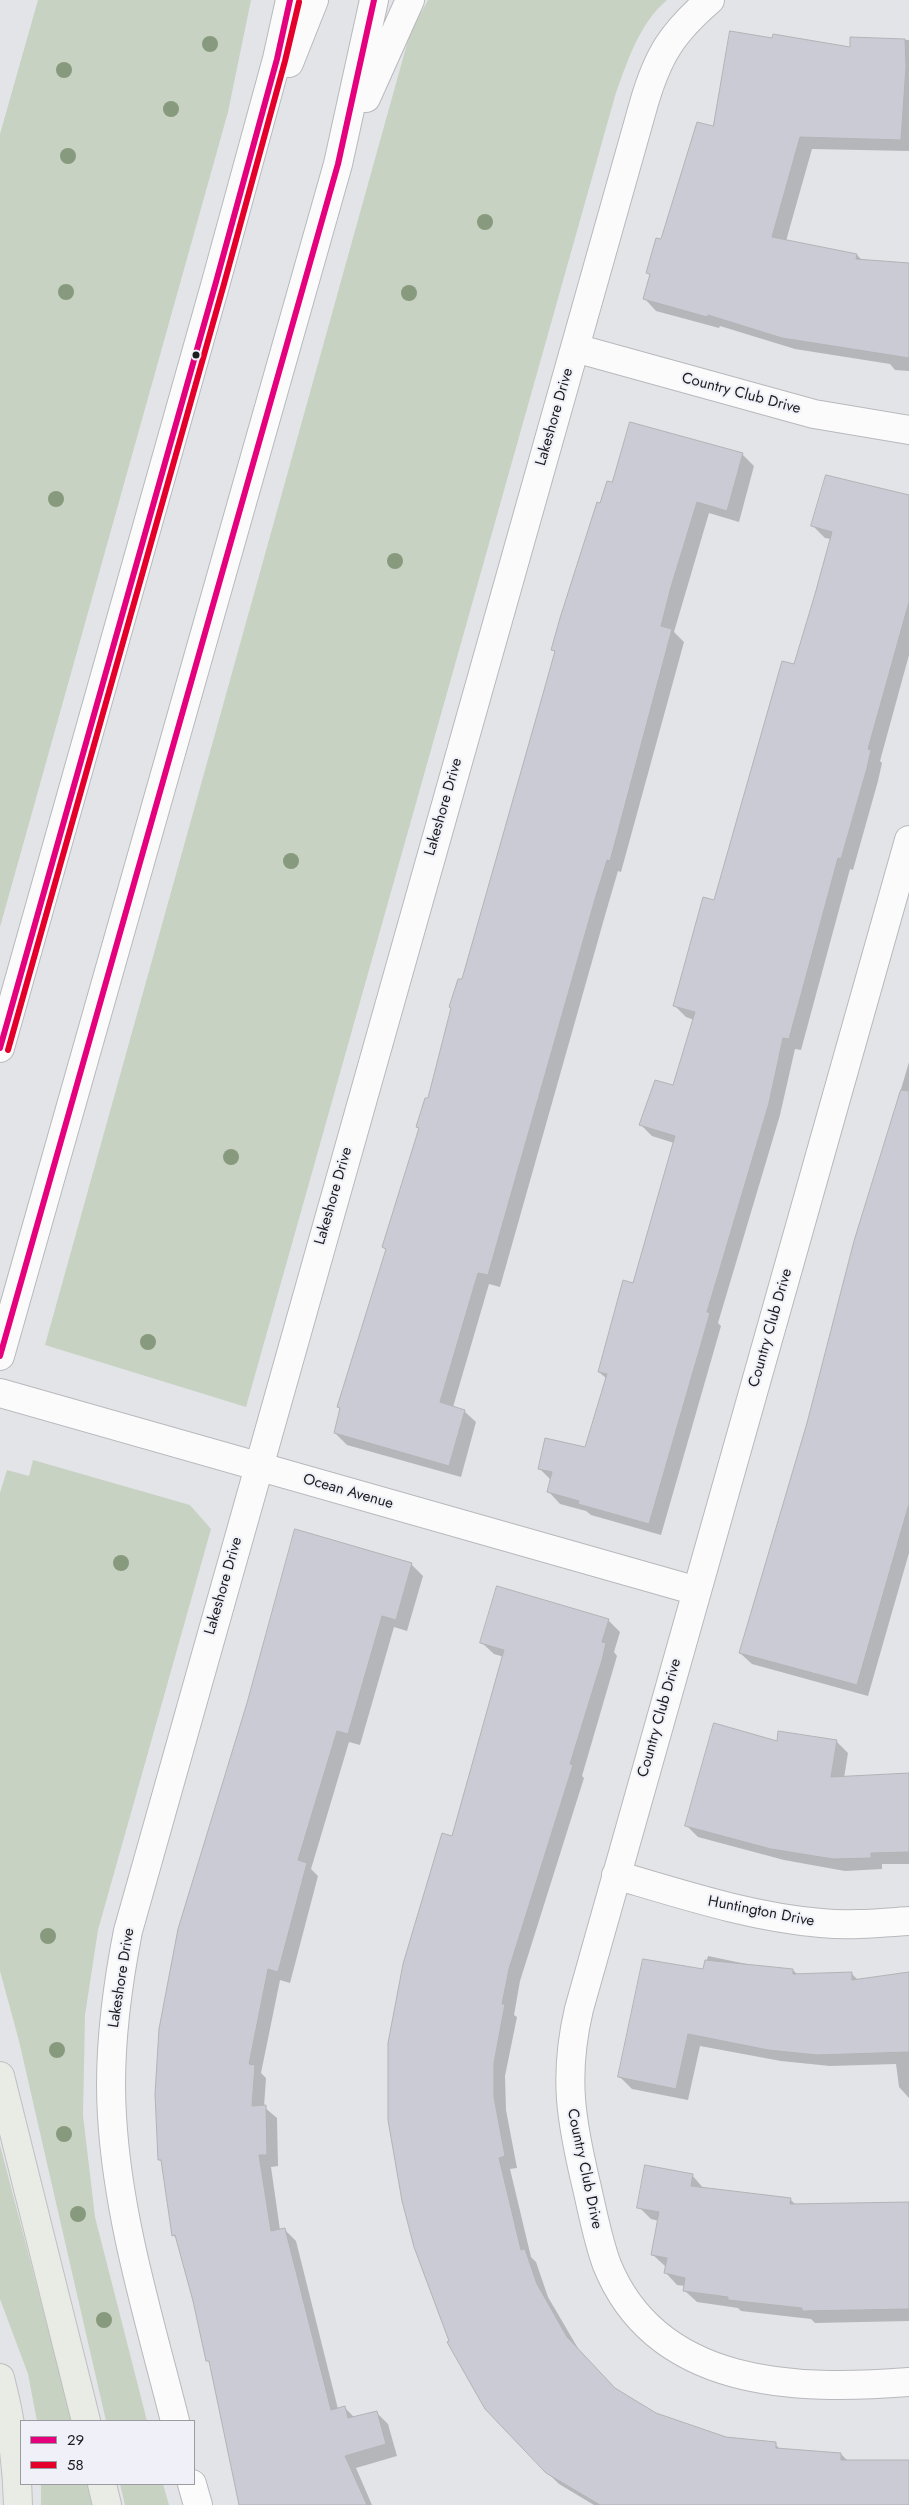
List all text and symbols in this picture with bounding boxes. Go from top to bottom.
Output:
unlabelled marker [191,350,201,360]
street label: Lakeshore Drive [532,366,578,468]
street label: Country Club Drive [680,369,802,419]
street label: Lakeshore Drive [421,756,467,858]
street label: Lakeshore Drive [311,1145,357,1247]
street label: Country Club Drive [745,1267,797,1389]
street label: Ocean Avenue [301,1471,395,1513]
street label: Lakeshore Drive [201,1535,247,1637]
street label: Country Club Drive [634,1657,686,1779]
street label: Huntington Drive [706,1893,816,1931]
street label: Lakeshore Drive [105,1927,139,2029]
street label: Country Club Drive [562,2107,606,2231]
legend [20,2420,195,2485]
text: 29 [67,2429,84,2451]
text: 58 [67,2454,84,2476]

